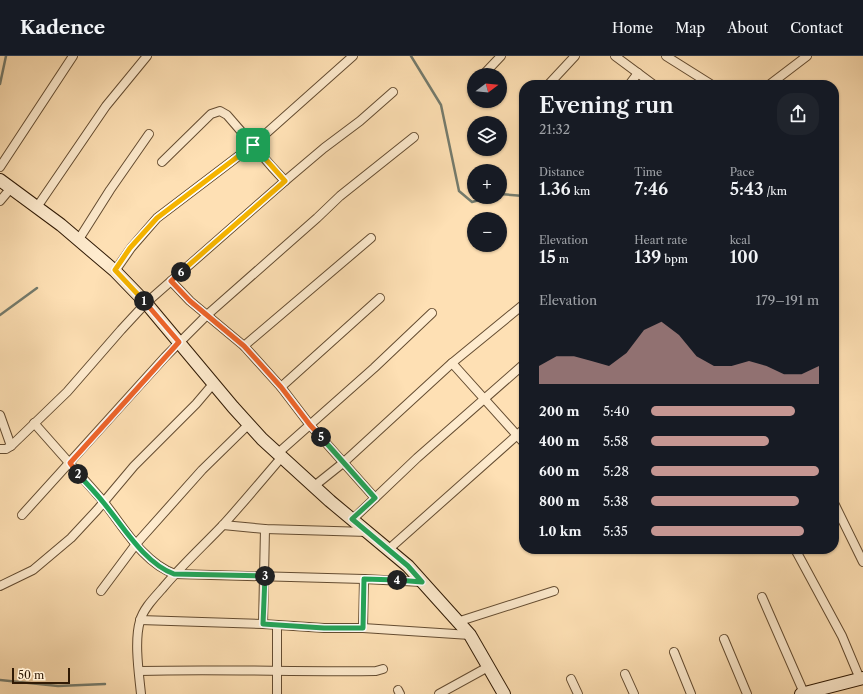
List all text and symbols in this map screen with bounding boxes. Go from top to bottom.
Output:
text: Kadence [20,16,105,39]
text: Home [612,19,653,37]
text: Map [675,19,705,37]
text: About [727,19,768,37]
text: Contact [790,19,843,37]
north arrow [467,68,507,108]
map controls [467,68,507,252]
text: Evening run [539,92,674,119]
button: share [777,93,819,135]
button: layers [467,116,507,156]
text: 21:32 [539,121,570,137]
pin [236,128,270,162]
icon: arrive [242,134,264,156]
button: + [467,164,507,204]
text: Distance [539,165,585,179]
text: Time [634,165,662,179]
text: Pace [730,165,755,179]
text: 1.36 [539,179,571,199]
text: 7:46 [634,179,668,199]
text: 5:43 [730,179,763,199]
text: km [571,184,590,198]
text: /km [763,184,787,198]
button: − [467,212,507,252]
text: Elevation [539,233,588,247]
text: Heart rate [634,233,687,247]
text: kcal [730,233,750,247]
text: 15 [539,247,556,267]
text: 139 [634,247,661,267]
text: 100 [730,247,759,267]
text: m [556,252,569,266]
text: bpm [661,252,688,266]
pin: 6 [171,262,191,282]
text: 6 [178,265,184,279]
pin: 1 [134,291,154,311]
text: Elevation [539,292,597,308]
text: 179–191 m [756,292,819,308]
text: 1 [142,294,146,308]
text: 200 m [539,403,579,419]
text: 5:40 [603,403,629,419]
pin: 5 [311,427,331,447]
text: 5 [318,430,324,444]
text: 400 m [539,433,579,449]
text: 5:58 [603,433,628,449]
text: 600 m [539,463,580,479]
text: 5:28 [603,463,629,479]
pin: 2 [68,464,88,484]
text: 2 [75,467,81,481]
text: 800 m [539,493,580,509]
text: 5:38 [603,493,629,509]
text: 1.0 km [539,523,581,539]
text: 5:35 [603,523,628,539]
pin: 3 [255,566,275,586]
text: 3 [262,569,268,583]
pin: 4 [387,570,407,590]
text: 4 [394,573,400,587]
scale bar [12,666,70,685]
text: 50 m [18,668,44,682]

